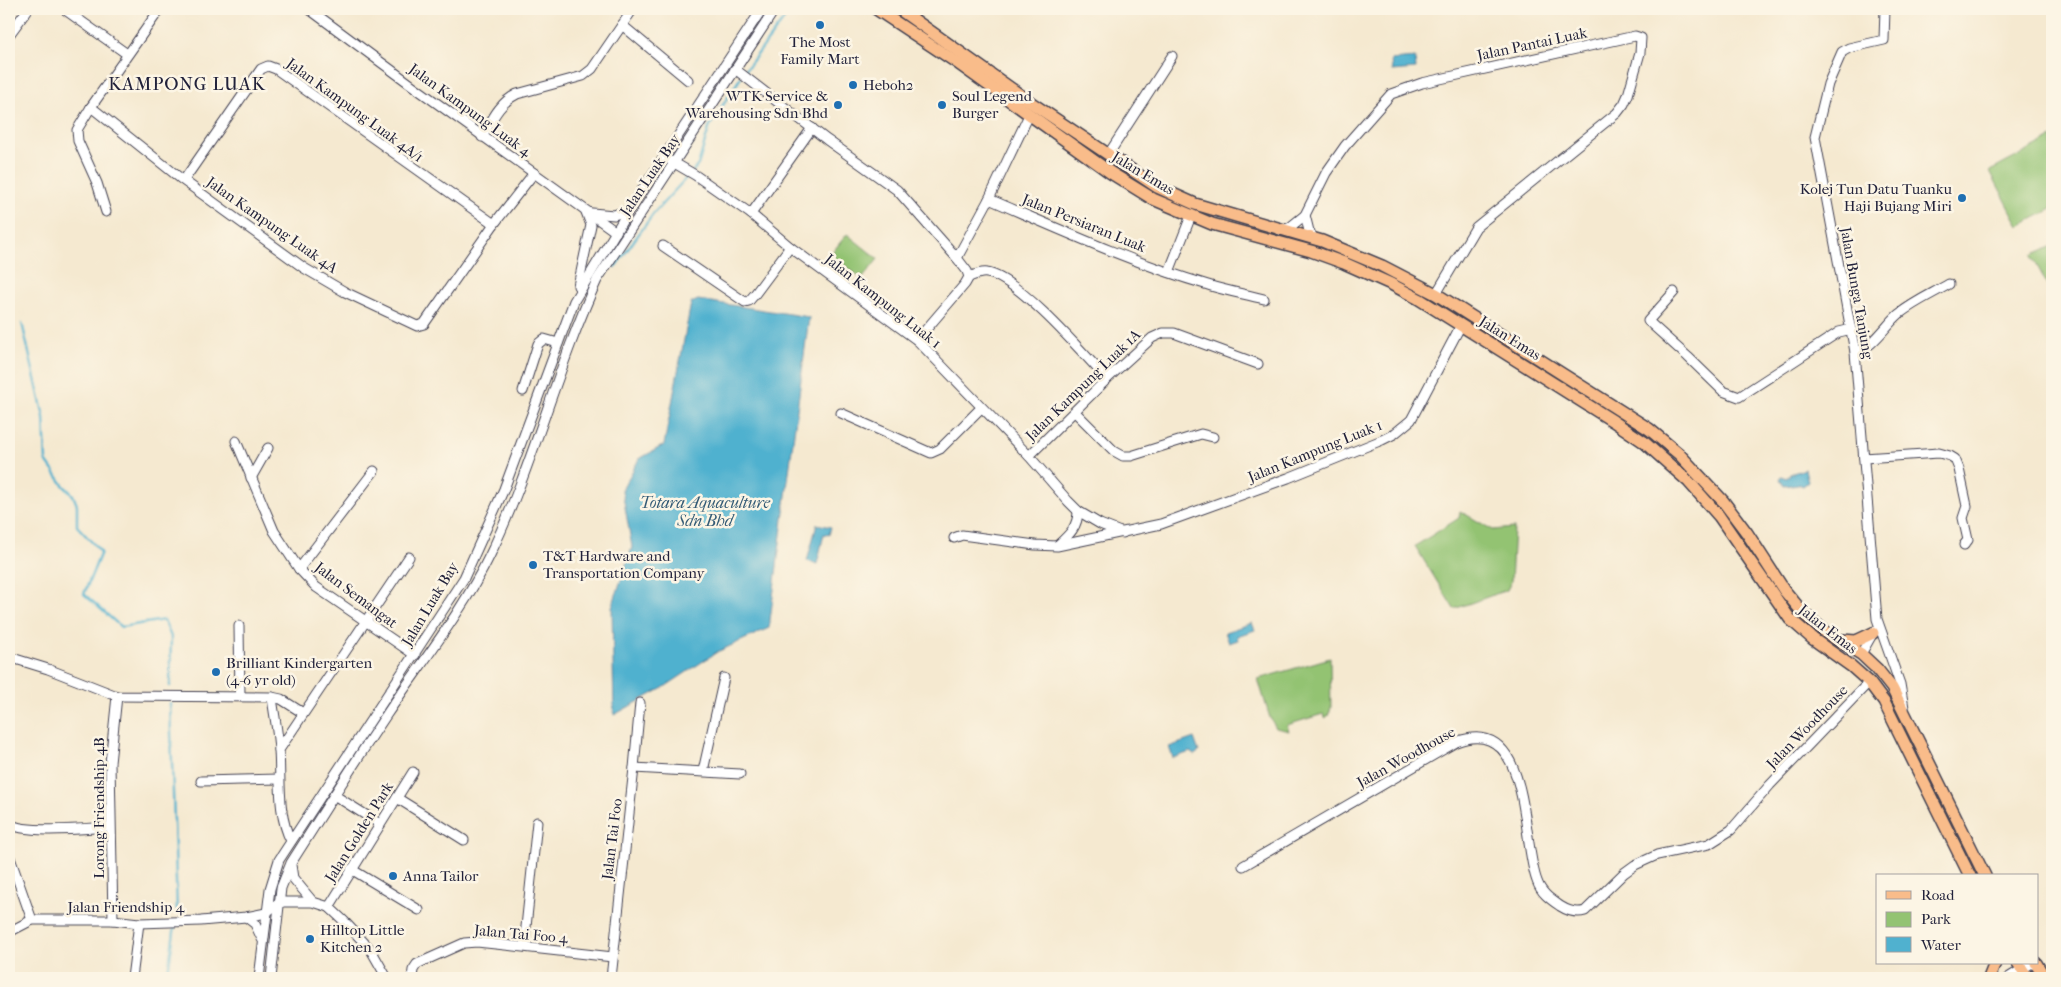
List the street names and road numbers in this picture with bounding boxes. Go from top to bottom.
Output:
street label: Jalan Pantai Luak [1474,24,1589,65]
street label: Jalan Kampung Luak 4A/1 [282,54,427,166]
street label: Jalan Kampung Luak 4 [405,59,535,161]
street label: Jalan Luak Bay [615,130,685,220]
street label: Jalan Emas [1108,147,1178,199]
street label: Jalan Kampung Luak 4A [202,172,341,277]
street label: Jalan Persiaran Luak [1018,190,1149,256]
street label: Jalan Bunga Tanjung [1836,225,1878,361]
street label: Jalan Kampung Luak 1 [820,249,945,352]
street label: Jalan Emas [1475,311,1545,364]
street label: Jalan Kampung Luak 1A [1021,325,1144,445]
street label: Jalan Kampung Luak 1 [1244,416,1385,486]
street label: Jalan Semangat [310,557,401,632]
street label: Jalan Luak Bay [397,558,463,650]
street label: Jalan Emas [1794,600,1861,658]
street label: Jalan Woodhouse [1762,681,1852,773]
street label: Jalan Woodhouse [1353,722,1459,792]
street label: Lorong Friendship 4B [90,737,108,879]
street label: Jalan Golden Park [320,778,397,886]
street label: Jalan Tai Foo [598,797,626,882]
street label: Jalan Friendship 4 [67,898,186,916]
street label: Jalan Tai Foo 4 [472,921,570,947]

